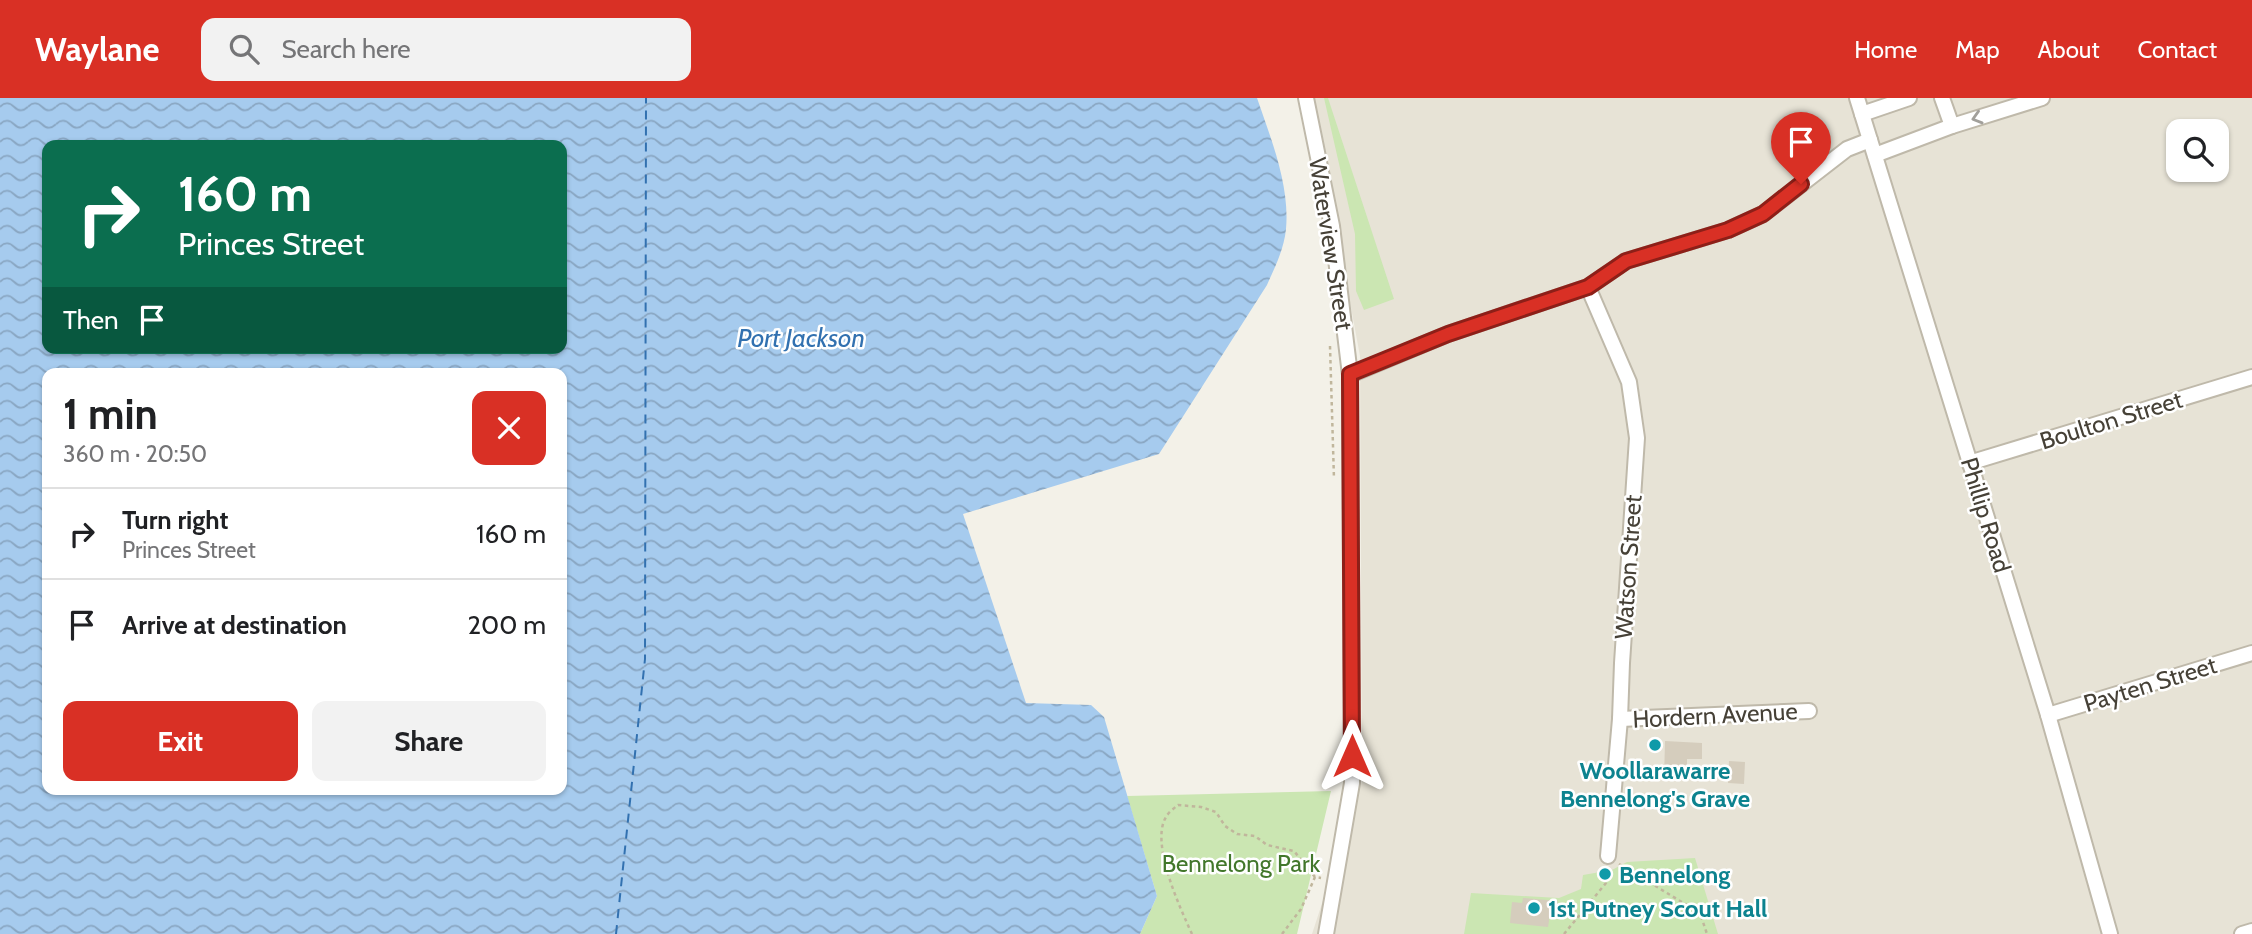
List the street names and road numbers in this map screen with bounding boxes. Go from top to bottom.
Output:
street label: Waterview Street [1303,156,1359,332]
street label: Boulton Street [2036,385,2186,455]
street label: Phillip Road [1955,454,2017,576]
street label: Watson Street [1608,494,1648,640]
street label: Payten Street [2080,650,2220,718]
street label: Hordern Avenue [1632,696,1798,734]

